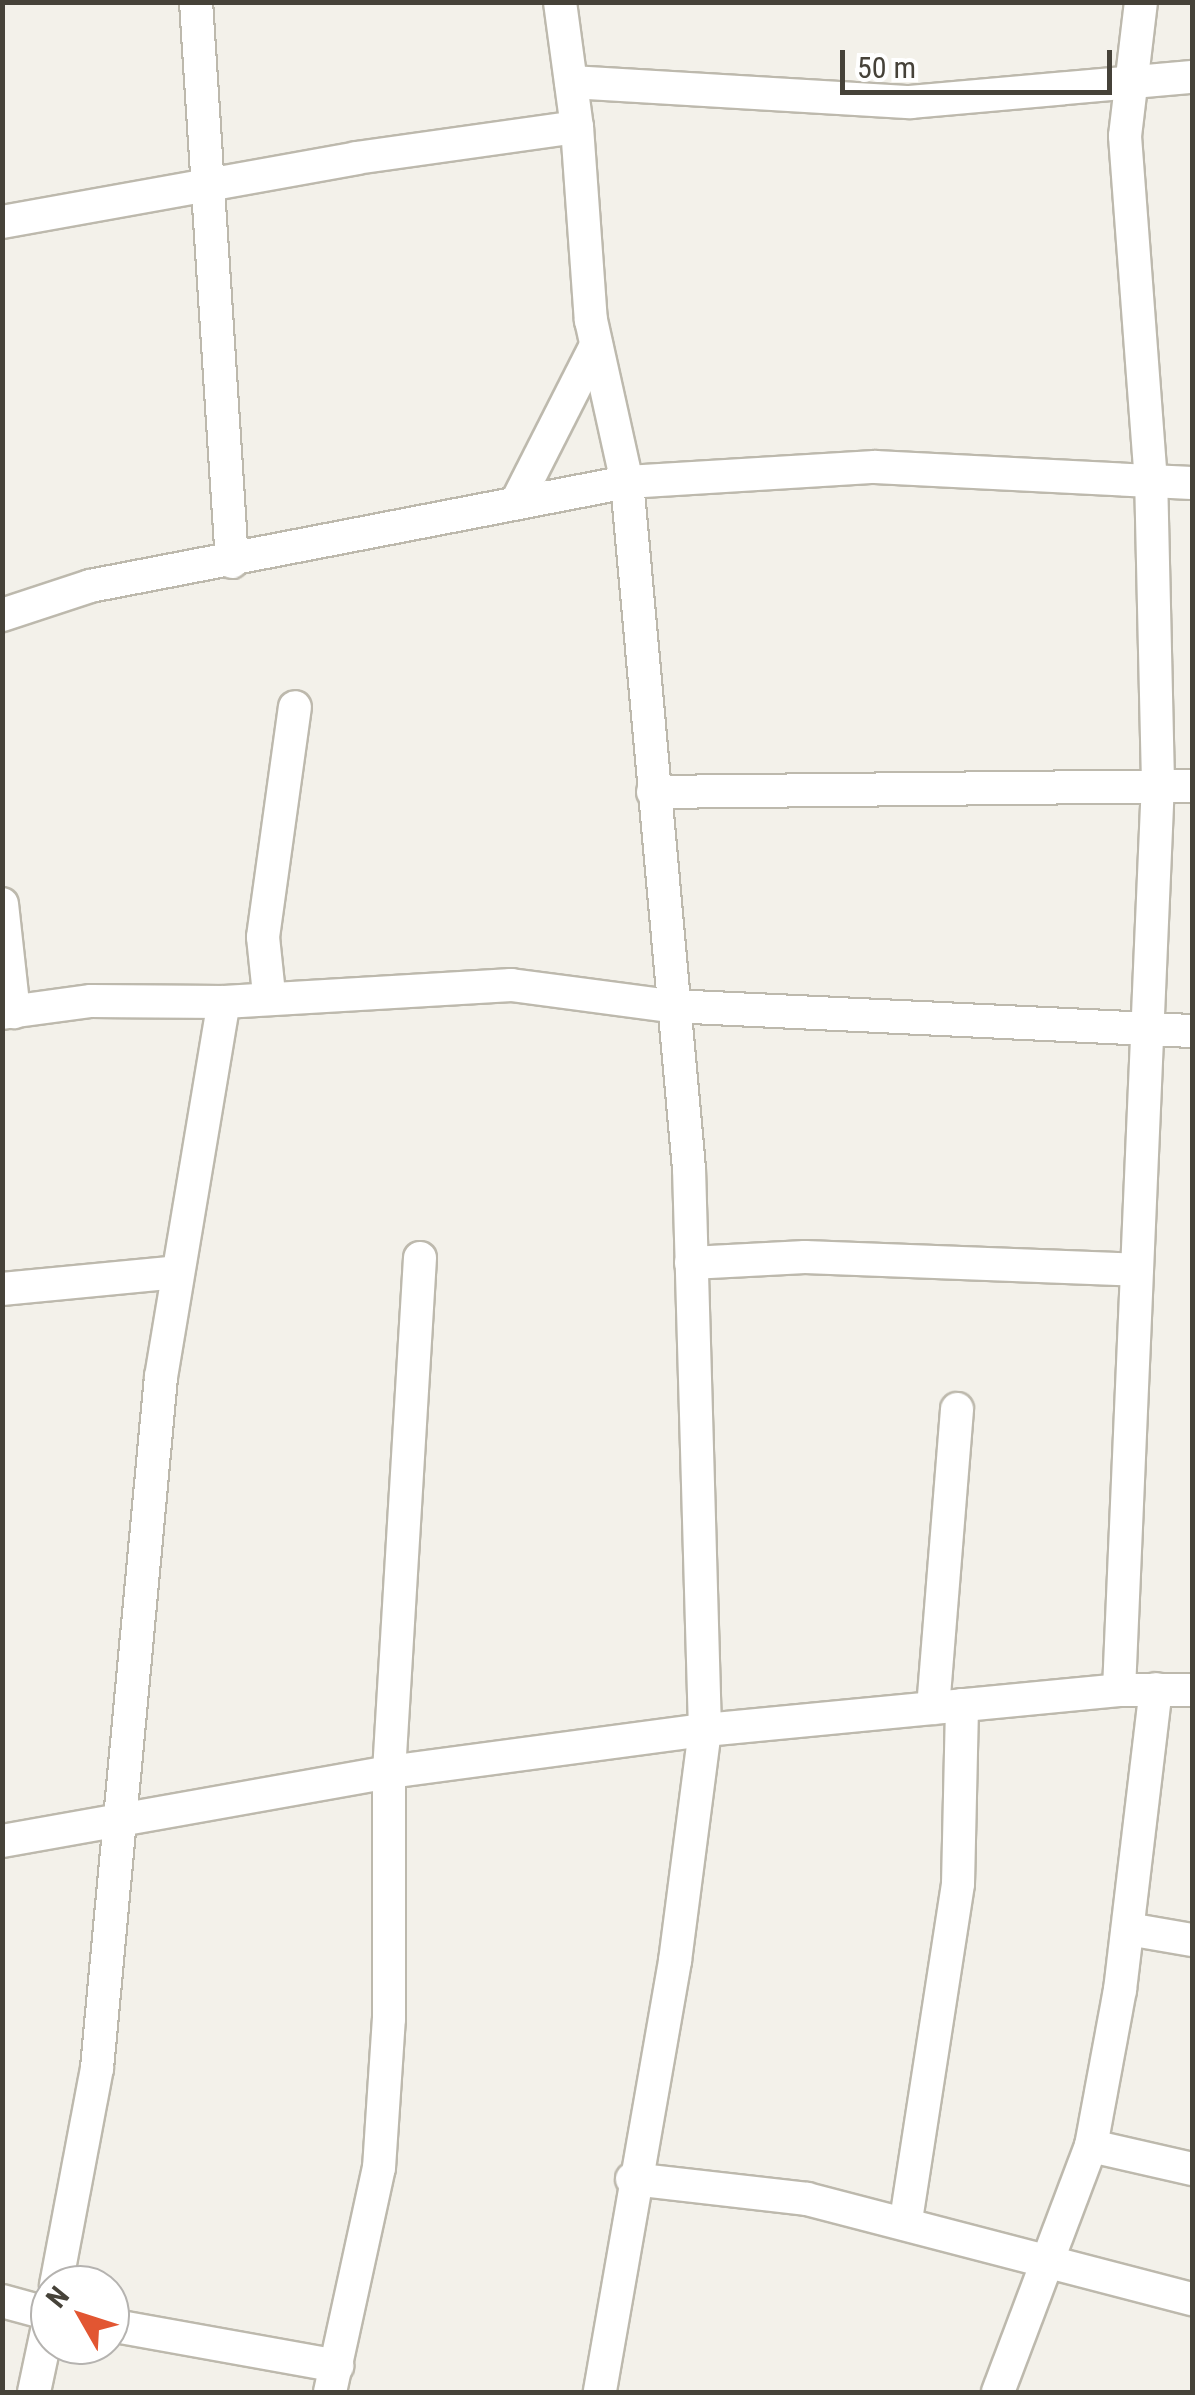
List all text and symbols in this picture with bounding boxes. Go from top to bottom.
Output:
scale bar [845,30,1118,92]
text: 50 m [857,50,916,85]
north arrow [30,2265,130,2365]
text: N [40,2280,76,2314]

